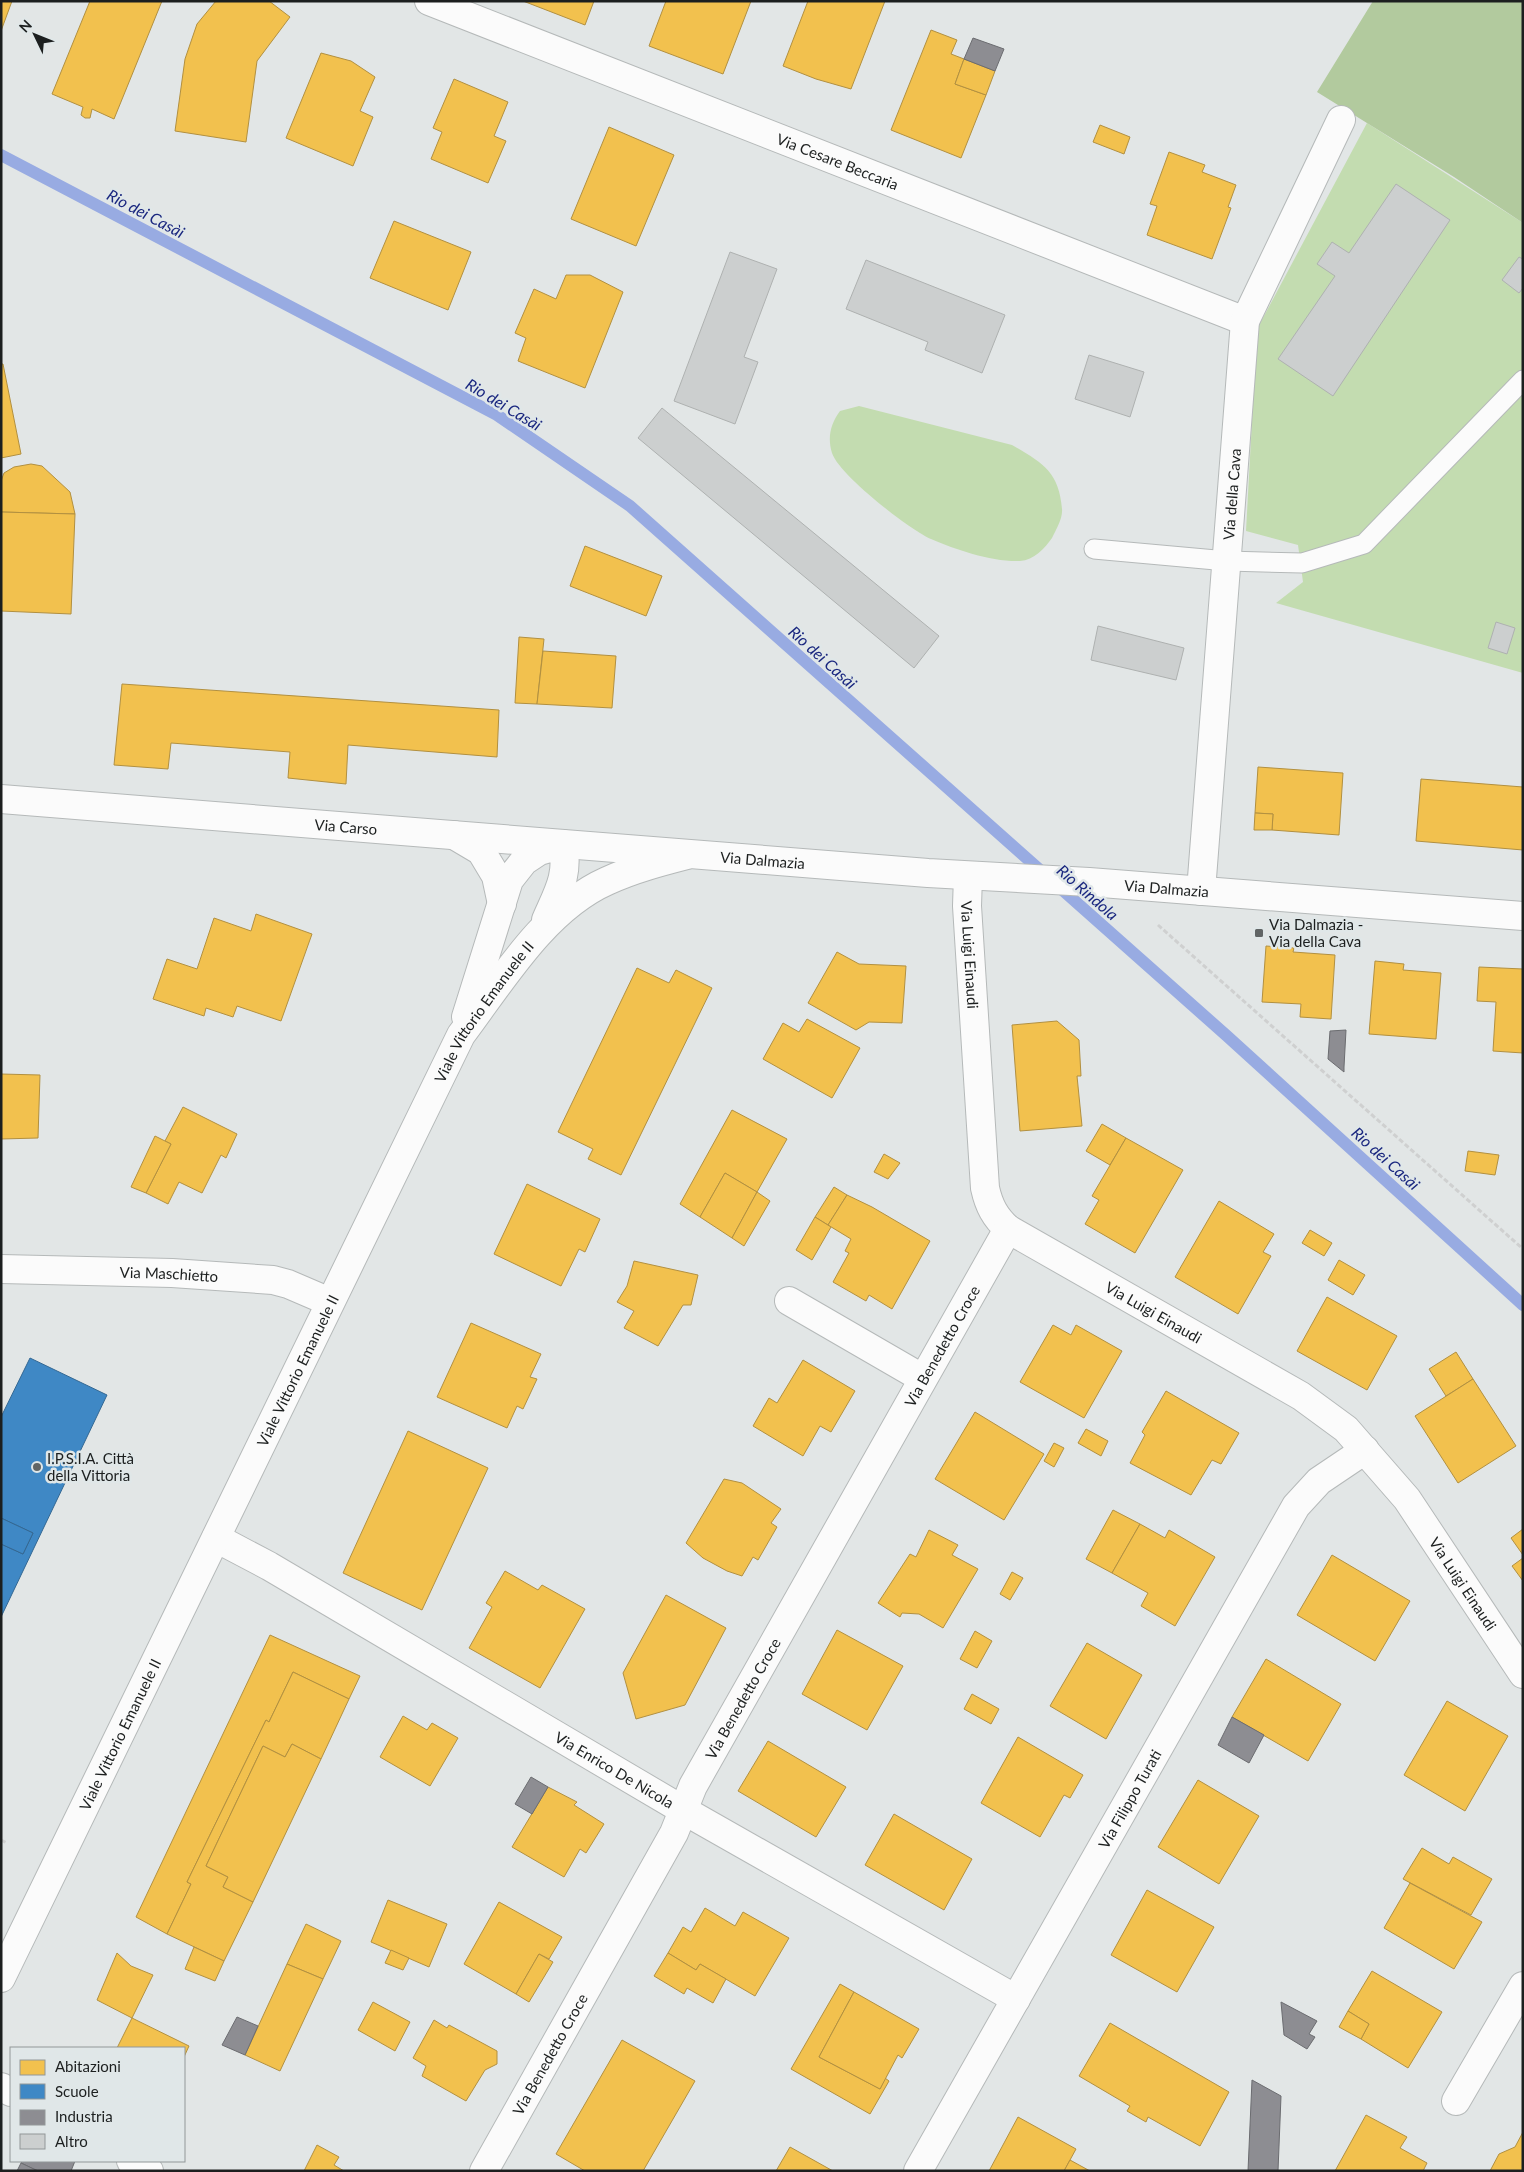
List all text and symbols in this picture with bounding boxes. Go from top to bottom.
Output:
north arrow [10,10,60,60]
text: N [15,16,35,36]
street label: Via Cesare Beccaria [774,129,901,193]
water label: Rio dei Casài [104,185,188,241]
water label: Rio dei Casài [463,374,546,434]
street label: Via della Cava [1219,448,1244,541]
water label: Rio dei Casài [785,622,861,693]
street label: Via Carso [314,815,378,838]
street label: Via Dalmazia [720,847,806,872]
water label: Rio Rindola [1054,860,1122,924]
street label: Via Dalmazia [1123,876,1210,900]
street label: Via Luigi Einaudi [958,900,983,1009]
place label: Via Dalmazia - Via della Cava [1269,915,1363,950]
marker: Via Dalmazia - Via della Cava [1253,927,1265,939]
street label: Viale Vittorio Emanuele II [430,937,537,1085]
water label: Rio dei Casài [1348,1123,1424,1194]
street label: Via Maschietto [119,1263,219,1285]
street label: Via Luigi Einaudi [1102,1277,1205,1347]
street label: Via Benedetto Croce [900,1282,983,1410]
street label: Viale Vittorio Emanuele II [253,1292,342,1449]
place label: I.P.S.I.A. Città della Vittoria [47,1449,134,1484]
marker: I.P.S.I.A. Città della Vittoria [31,1461,43,1473]
street label: Via Luigi Einaudi [1426,1534,1501,1634]
street label: Via Benedetto Croce [701,1635,784,1762]
street label: Viale Vittorio Emanuele II [75,1656,164,1813]
street label: Via Enrico De Nicola [552,1728,677,1812]
street label: Via Filippo Turati [1094,1746,1165,1851]
street label: Via Benedetto Croce [508,1990,591,2118]
legend [10,2047,185,2162]
text: Abitazioni [55,2057,121,2075]
text: Scuole [55,2082,99,2100]
text: Industria [55,2107,113,2125]
text: Altro [55,2132,88,2150]

